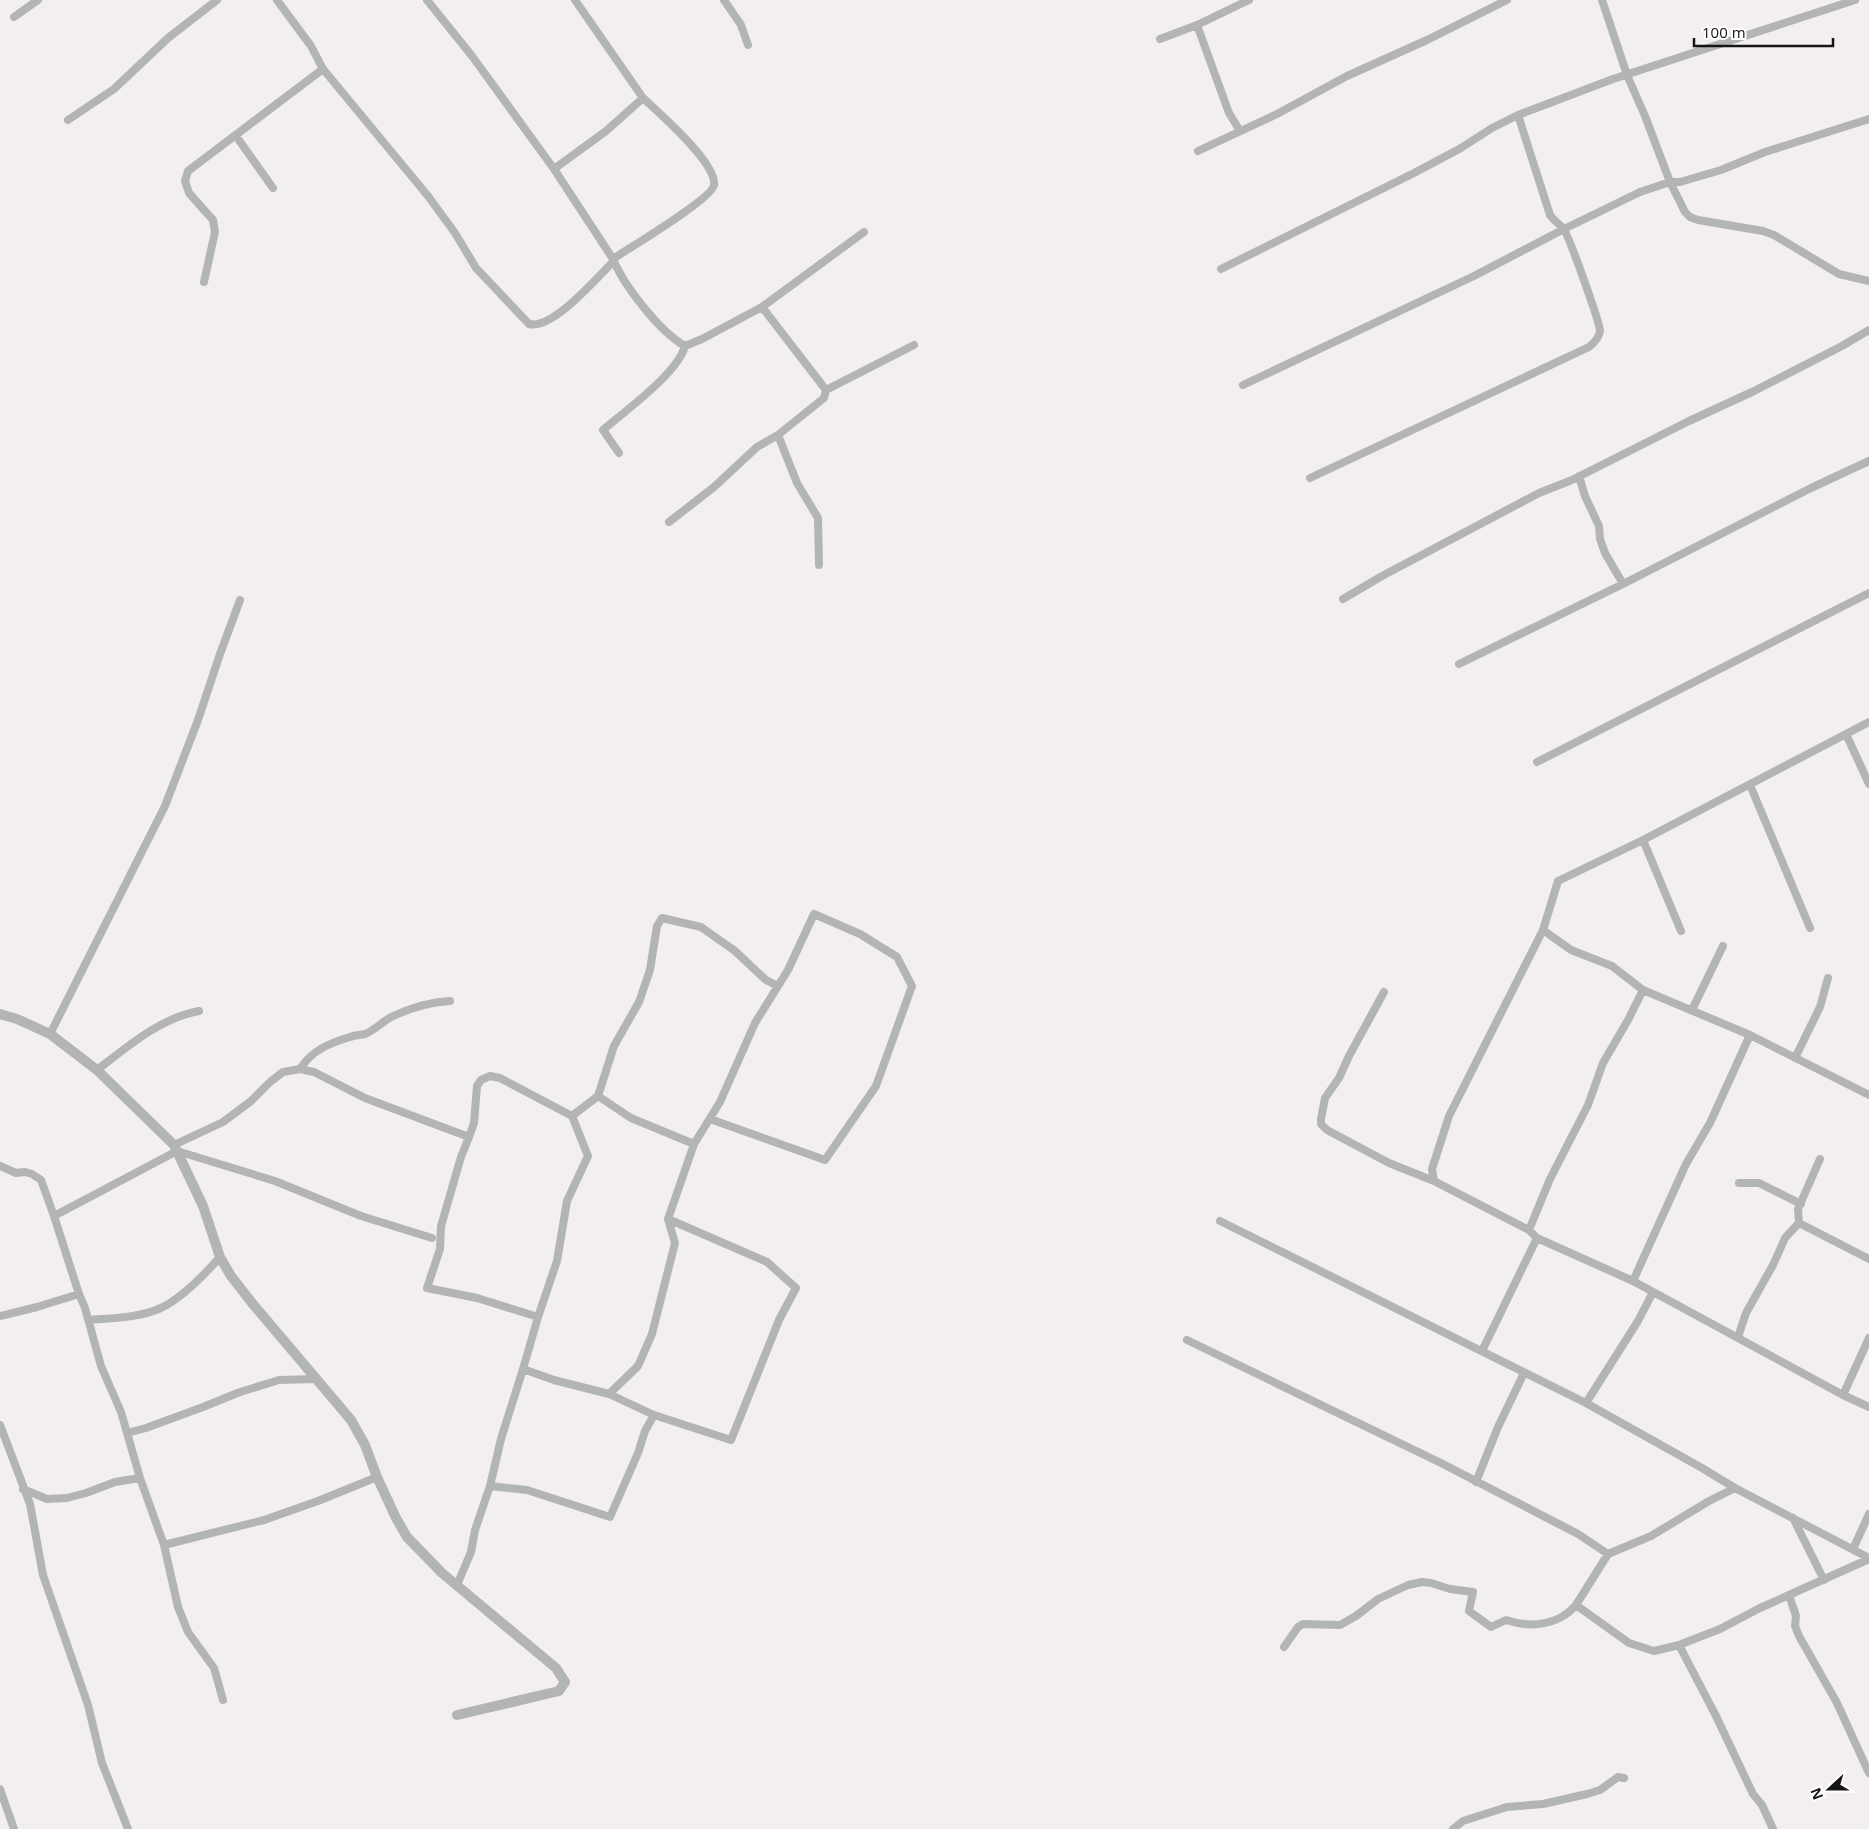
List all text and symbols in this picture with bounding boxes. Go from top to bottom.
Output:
scale bar [1694,15,1833,47]
text: 100 m [1702,22,1746,42]
north arrow [1804,1764,1854,1814]
text: N [1805,1785,1827,1803]

